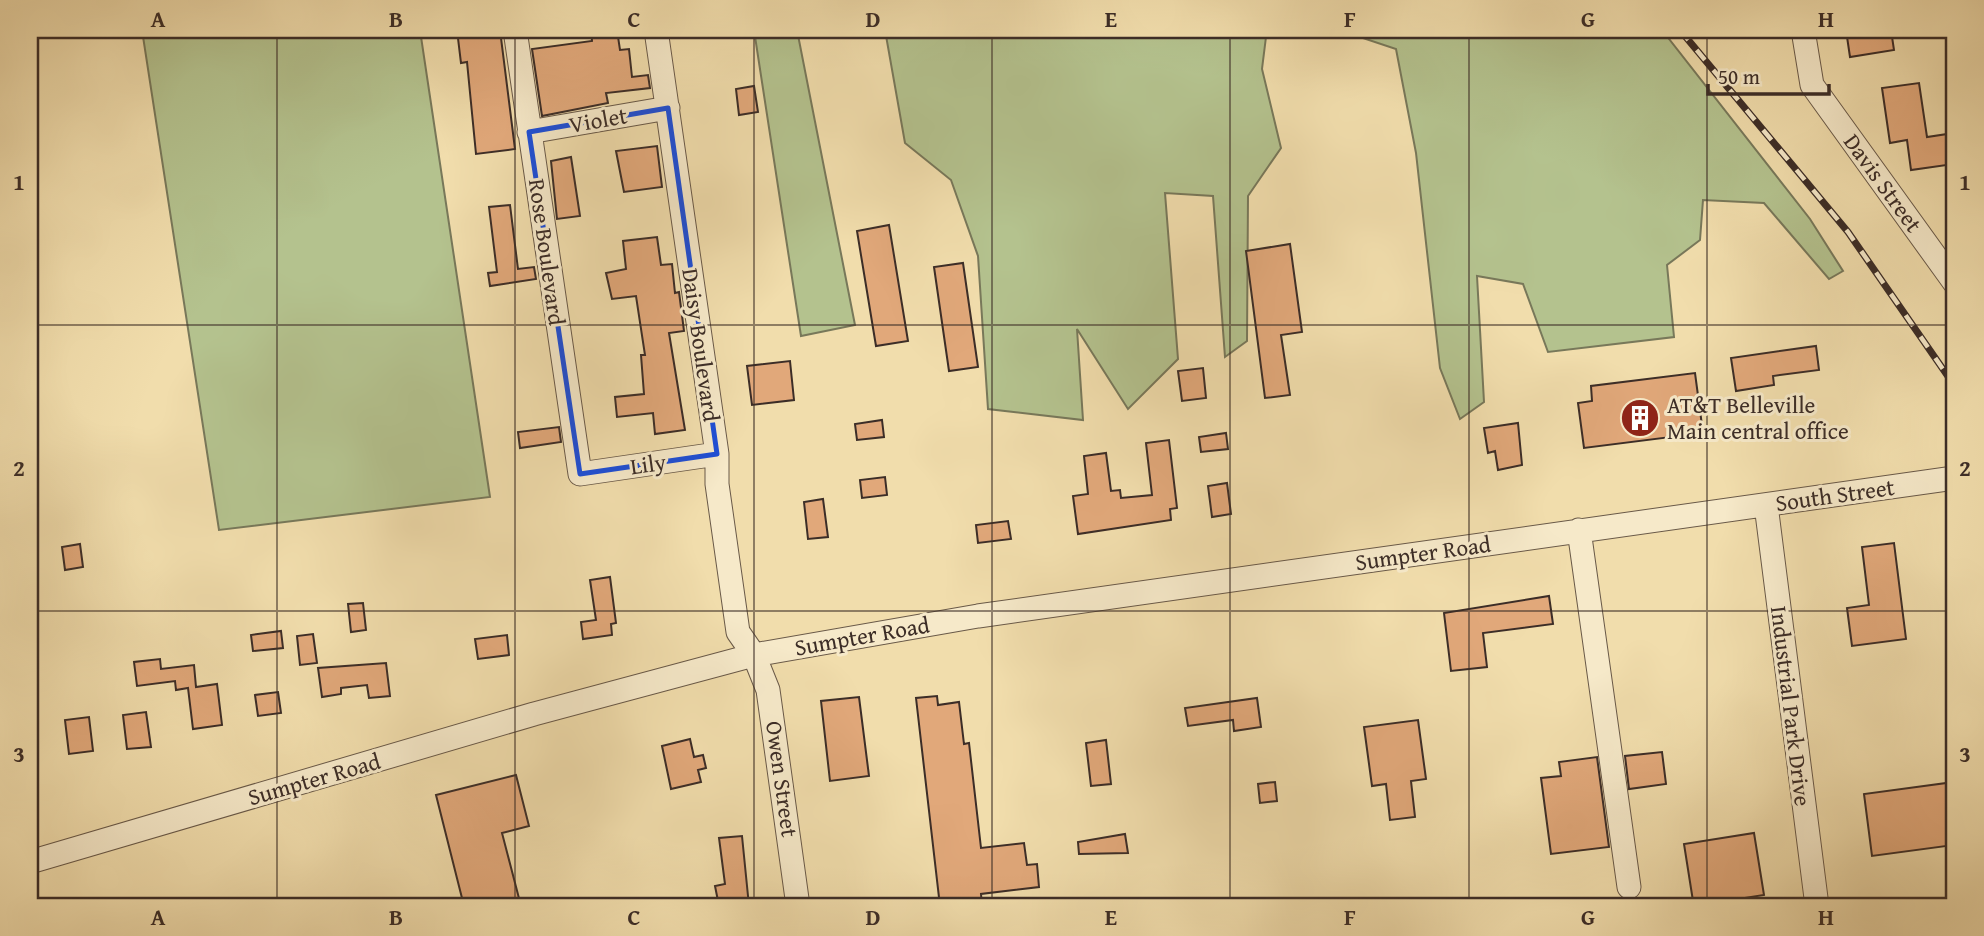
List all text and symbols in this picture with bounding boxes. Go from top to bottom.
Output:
text: A [151,2,166,35]
text: B [389,2,403,35]
text: C [627,2,641,35]
text: D [866,2,881,35]
text: E [1105,2,1117,35]
text: F [1344,2,1356,35]
text: G [1581,2,1595,35]
text: H [1818,2,1834,35]
scale bar [1708,52,1828,96]
text: 50 m [1718,61,1760,92]
street label: Violet [566,98,630,141]
street label: Davis Street [1836,127,1930,239]
text: 1 [13,165,25,198]
text: 1 [1959,165,1971,198]
street label: Rose Boulevard [521,176,574,328]
street label: Daisy Boulevard [674,266,729,425]
place label: AT&T Belleville Main central office [1667,388,1849,447]
building icon: AT&T Belleville Main central office [1619,397,1661,439]
street label: Lily [628,445,668,482]
text: 2 [13,451,25,484]
text: 2 [1959,451,1971,484]
street label: South Street [1773,470,1896,519]
street label: Sumpter Road [1353,527,1494,578]
street label: Industrial Park Drive [1763,604,1820,808]
street label: Sumpter Road [792,607,933,664]
street label: Owen Street [758,719,807,839]
text: 3 [13,737,25,770]
text: 3 [1959,737,1971,770]
street label: Sumpter Road [244,744,385,813]
text: A [151,900,166,933]
text: B [389,900,403,933]
text: C [627,900,641,933]
text: D [866,900,881,933]
text: E [1105,900,1117,933]
text: F [1344,900,1356,933]
text: G [1581,900,1595,933]
text: H [1818,900,1834,933]

